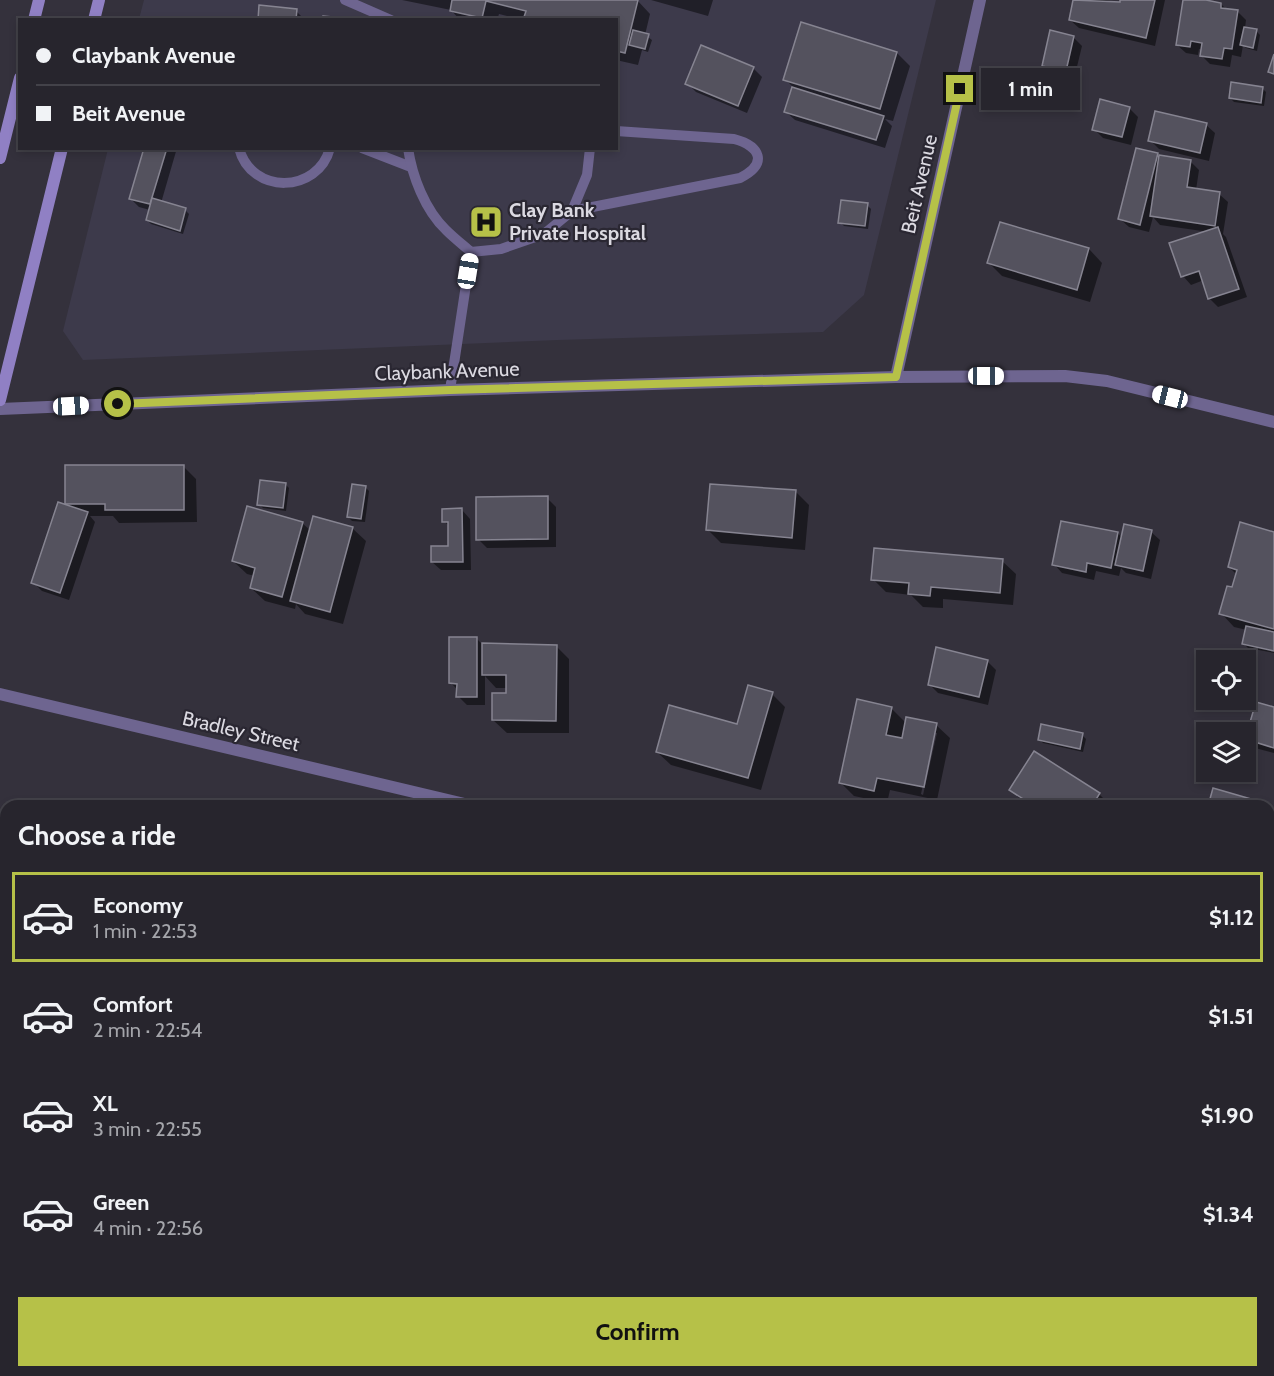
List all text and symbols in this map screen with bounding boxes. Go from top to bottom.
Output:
text: Claybank Avenue [72,42,235,69]
callout: 1 min [981,68,1080,110]
route end [946,75,973,102]
text: 1 min [1008,77,1053,101]
text: Beit Avenue [72,100,185,127]
street label: Beit Avenue [896,132,942,236]
place label: Clay Bank Private Hospital [509,198,646,245]
hospital icon: Clay Bank Private Hospital [468,204,504,240]
car [456,252,480,290]
street label: Claybank Avenue [374,356,520,386]
car [968,367,1004,385]
car [1150,384,1190,410]
route start [104,390,131,417]
car [53,396,89,416]
map controls [1196,650,1256,782]
button: locate [1196,650,1256,710]
street label: Bradley Street [180,706,302,756]
button: layers [1196,722,1256,782]
text: Choose a ride [18,819,176,852]
icon: car [21,890,75,944]
text: Economy [93,892,183,919]
text: $1.12 [1209,904,1254,931]
text: 1 min · 22:53 [93,919,198,943]
icon: car [21,989,75,1043]
text: Comfort [93,991,172,1018]
text: $1.51 [1208,1003,1254,1030]
text: 2 min · 22:54 [93,1018,202,1042]
icon: car [21,1088,75,1142]
text: XL [93,1090,118,1117]
text: $1.90 [1201,1102,1254,1129]
text: 3 min · 22:55 [93,1117,202,1141]
icon: car [21,1187,75,1241]
text: Green [93,1189,149,1216]
text: $1.34 [1203,1201,1254,1228]
text: 4 min · 22:56 [93,1216,203,1240]
button: Confirm [18,1297,1257,1366]

